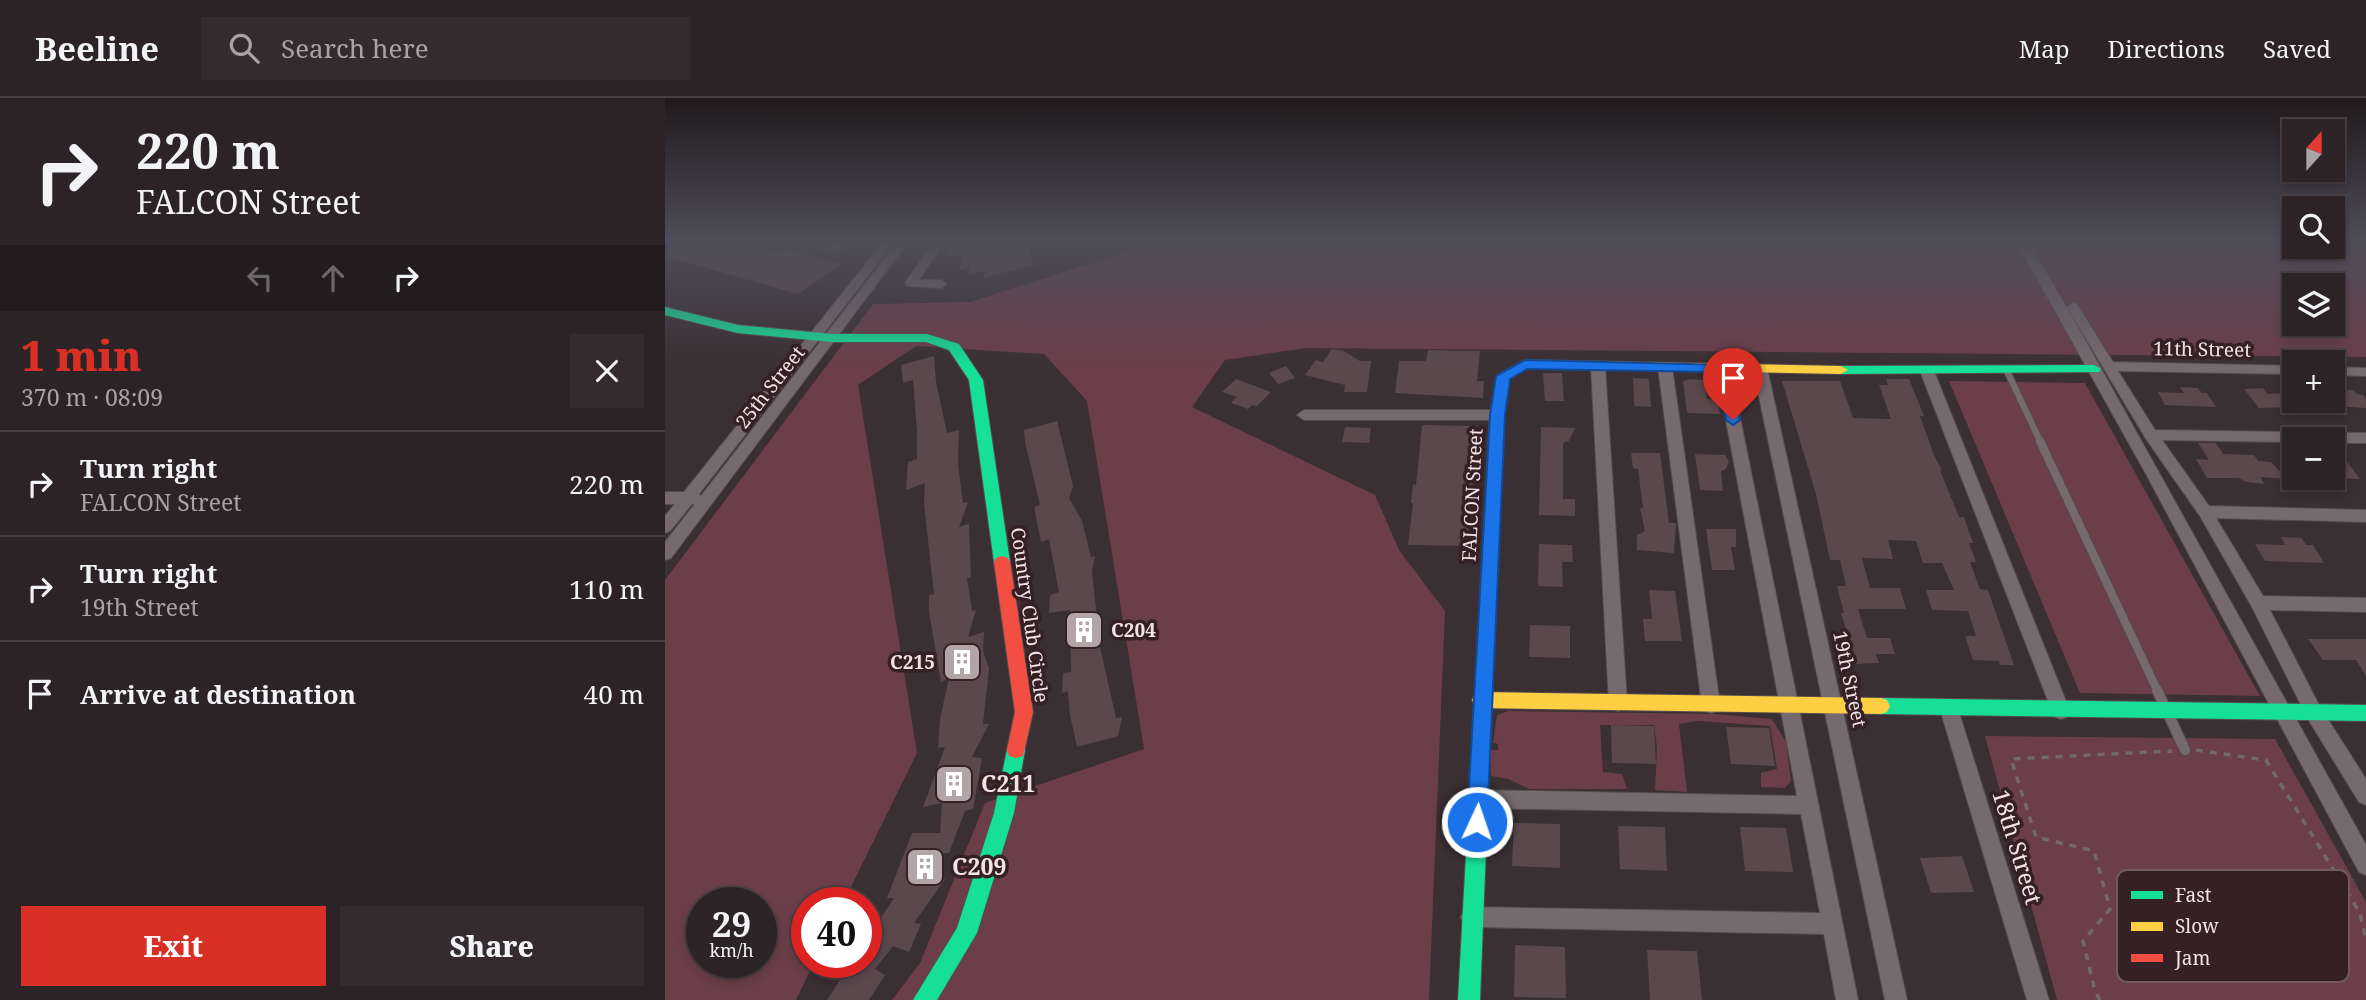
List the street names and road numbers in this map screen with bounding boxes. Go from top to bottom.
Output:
street label: 11th Street [2153,335,2251,363]
street label: 25th Street [730,340,811,434]
street label: FALCON Street [1456,427,1488,562]
street label: Country Club Circle [1005,526,1055,704]
street label: 19th Street [1827,628,1873,730]
street label: 18th Street [1985,785,2051,908]

